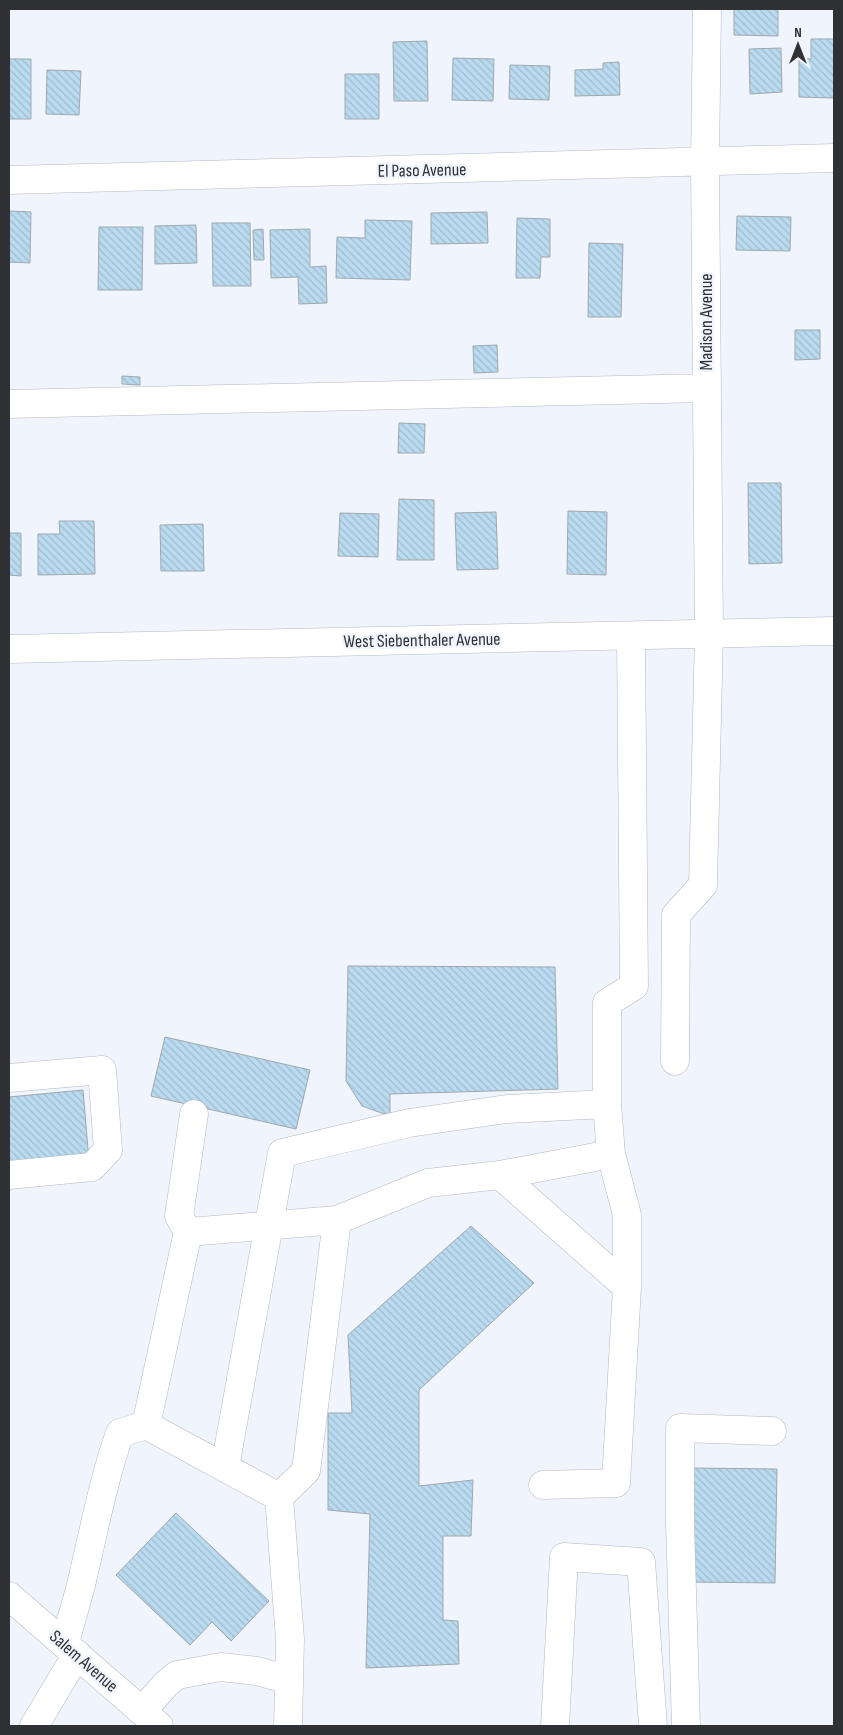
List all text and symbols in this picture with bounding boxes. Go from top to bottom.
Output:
north arrow [773,20,823,70]
text: N [794,24,802,41]
street label: El Paso Avenue [377,159,467,182]
street label: Madison Avenue [696,274,717,370]
street label: West Siebenthaler Avenue [343,629,501,652]
street label: Salem Avenue [45,1626,122,1697]

